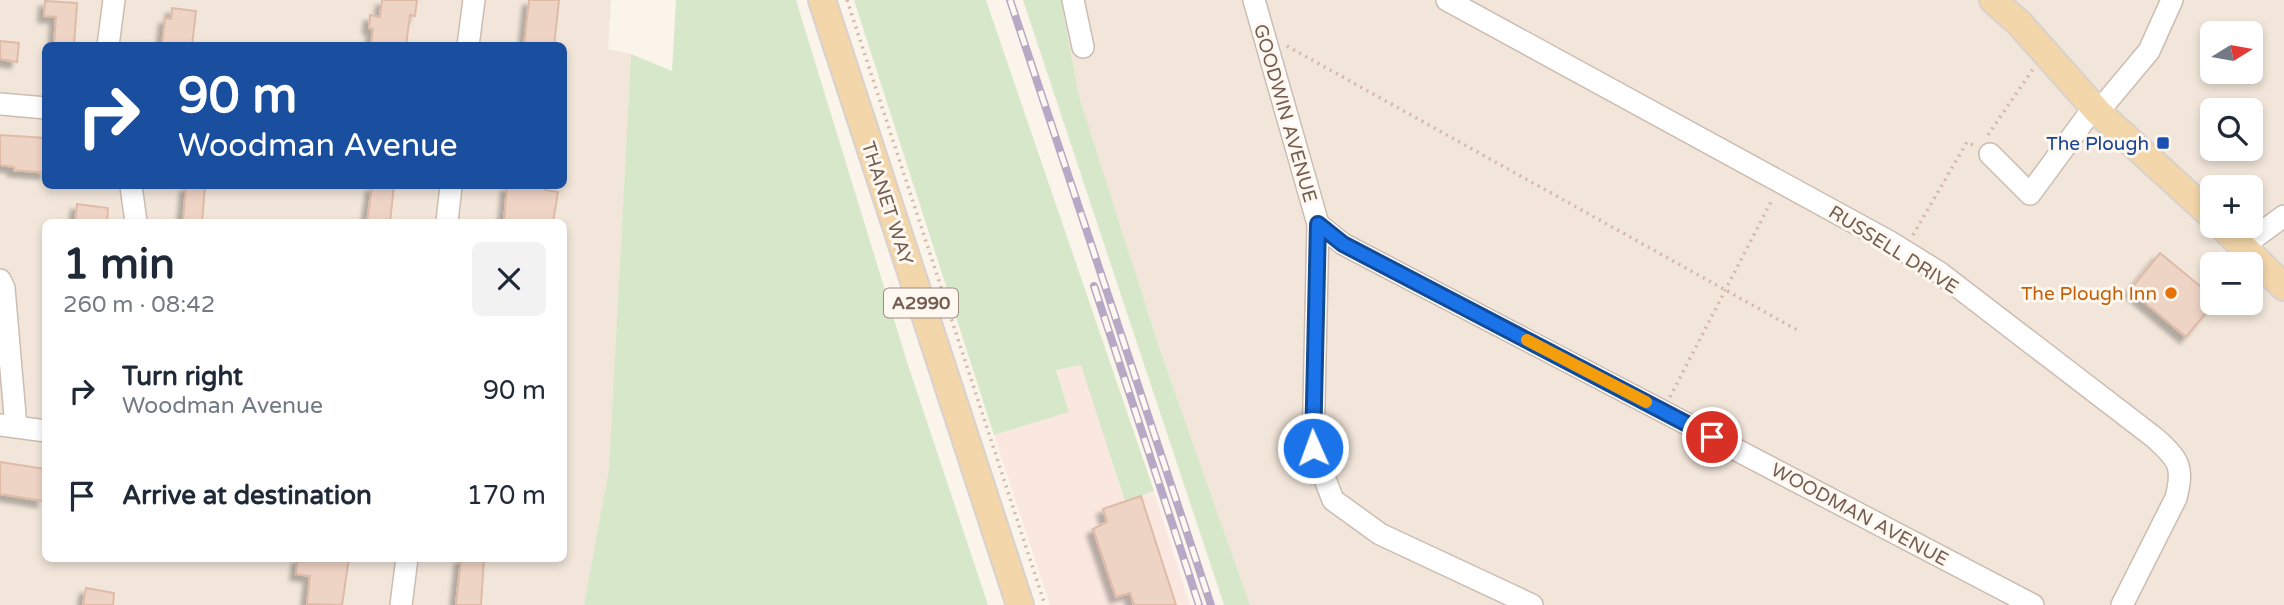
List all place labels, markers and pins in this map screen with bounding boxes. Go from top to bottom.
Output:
place label: The Plough [2046,133,2149,155]
marker: The Plough [2155,135,2171,151]
place label: The Plough Inn [2021,283,2157,305]
marker: The Plough Inn [2163,285,2179,301]
pin [1682,407,1742,467]

